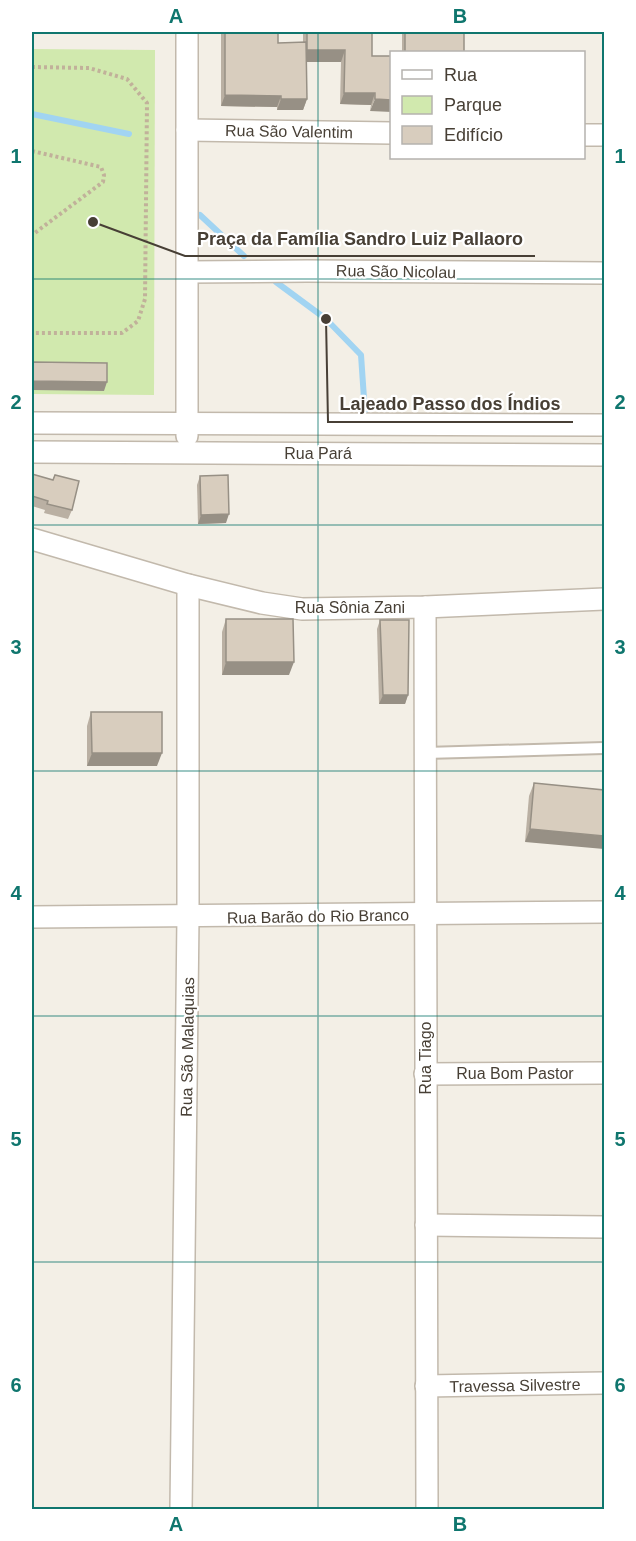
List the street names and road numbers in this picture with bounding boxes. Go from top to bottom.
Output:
street label: Rua São Valentim [225,122,353,141]
street label: Rua São Nicolau [336,262,456,281]
street label: Rua Pará [284,445,352,462]
street label: Rua Sônia Zani [295,599,405,616]
street label: Rua Barão do Rio Branco [227,906,409,927]
street label: Rua São Malaquias [178,977,197,1117]
street label: Rua Tiago [417,1021,434,1094]
street label: Rua Bom Pastor [456,1065,574,1082]
street label: Travessa Silvestre [449,1376,581,1395]

